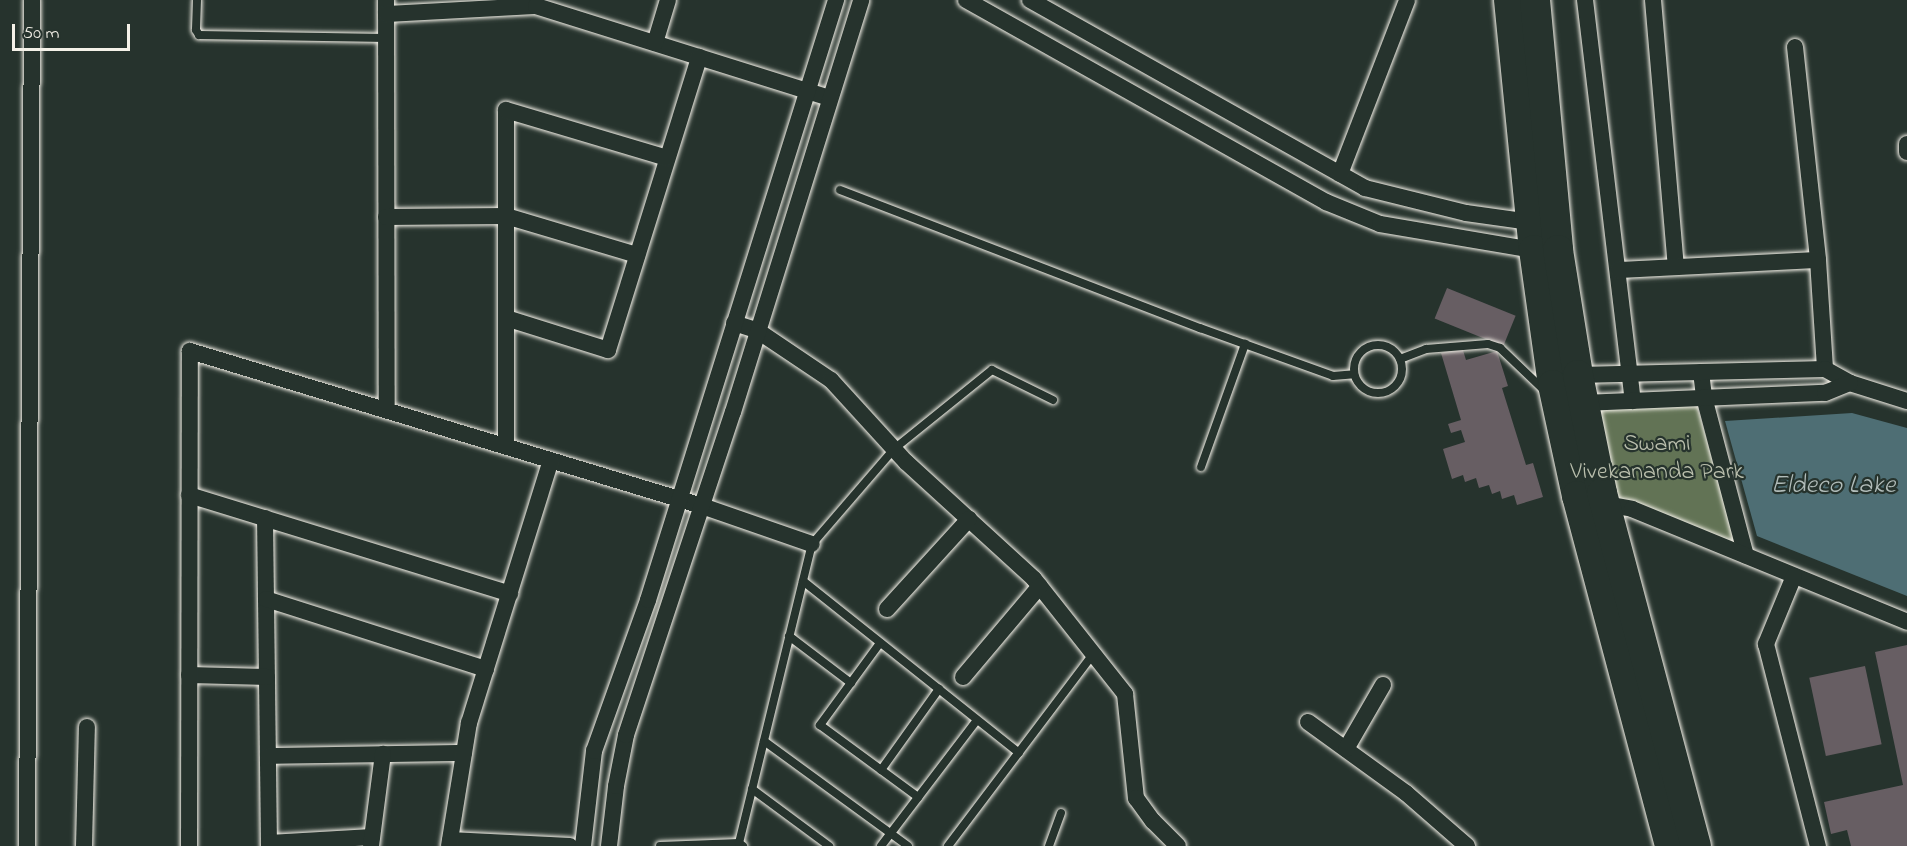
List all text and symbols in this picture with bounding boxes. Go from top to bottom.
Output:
scale bar [15,12,134,50]
text: 50 m [23,21,60,47]
park label: Swami Vivekananda Park [1570,431,1744,487]
water label: Eldeco Lake [1771,471,1895,503]

